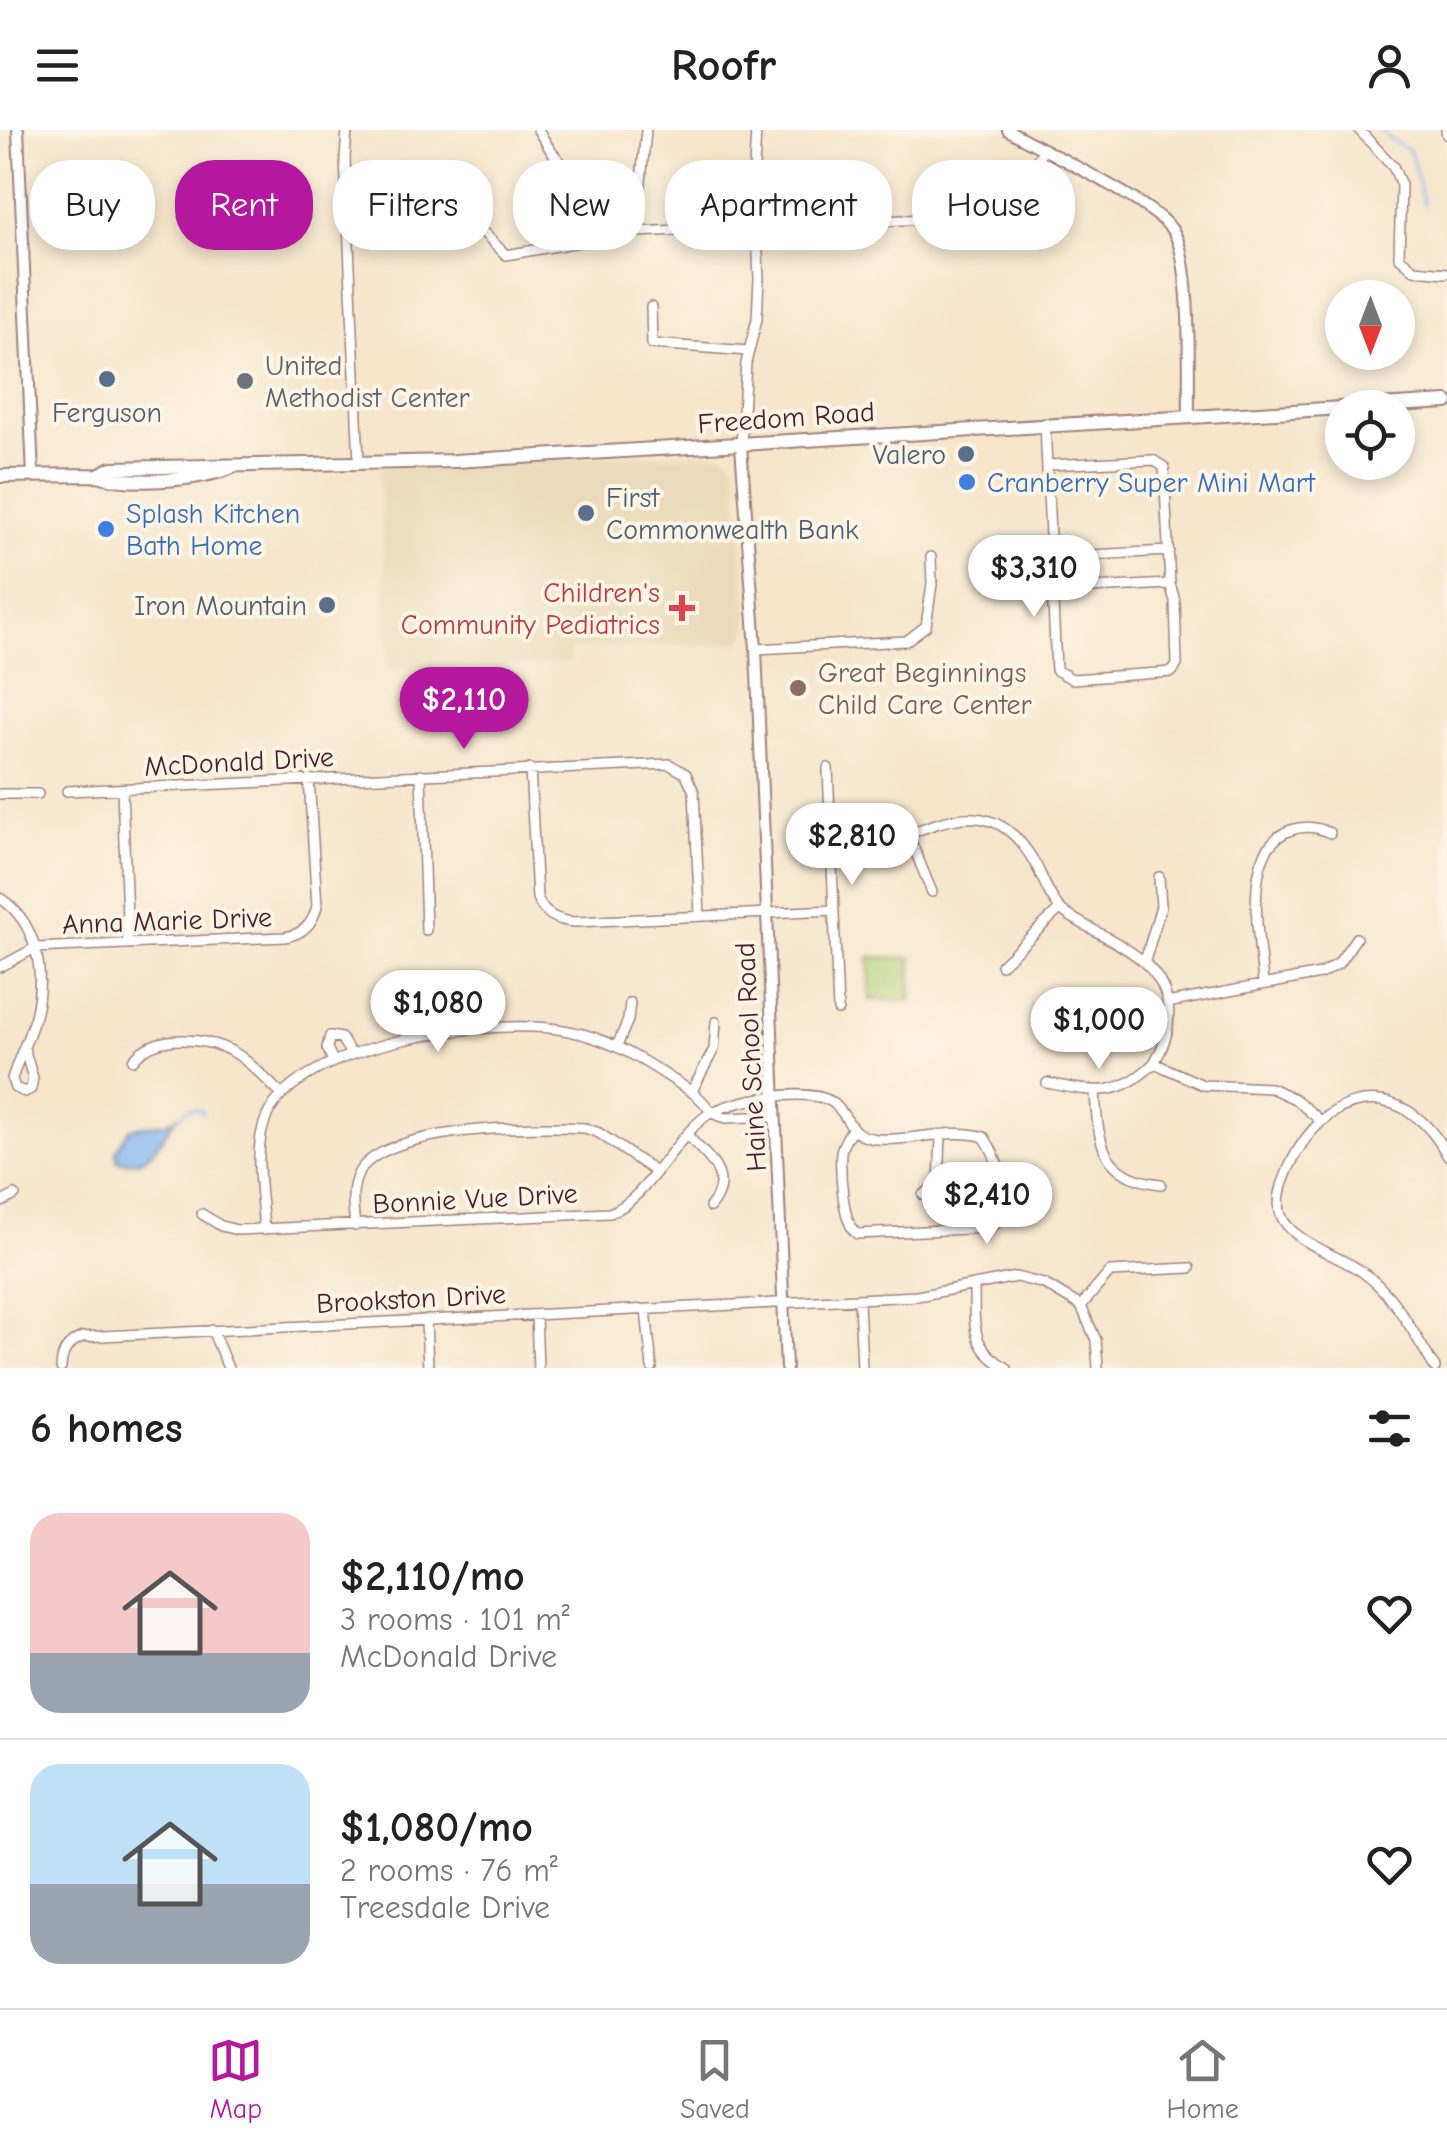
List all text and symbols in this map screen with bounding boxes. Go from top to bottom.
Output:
icon: menu [30,38,85,93]
icon: person [1362,38,1417,93]
text: Roofr [671,39,776,91]
chip: Buy [30,160,155,250]
chip: Rent [175,160,313,250]
chip: Filters [333,160,493,250]
chip: New [513,160,645,250]
chip: Apartment [665,160,892,250]
chip: House [912,160,1075,250]
north arrow [1325,280,1415,370]
map controls [1325,280,1415,480]
place label: United Methodist Center [265,350,470,414]
marker: Ferguson [96,368,118,390]
marker: United Methodist Center [234,370,256,392]
button: locate [1325,390,1415,480]
street label: Freedom Road [696,396,876,440]
place label: Ferguson [52,397,162,429]
place label: Valero [873,439,946,471]
marker: Valero [955,443,977,465]
place label: Cranberry Super Mini Mart [987,467,1316,499]
marker: Cranberry Super Mini Mart [956,471,978,493]
place label: First Commonwealth Bank [606,482,859,546]
place label: Splash Kitchen Bath Home [126,498,300,562]
marker: First Commonwealth Bank [575,502,597,524]
marker: Splash Kitchen Bath Home [95,518,117,540]
pin: $3,310 [953,535,1115,620]
text: $3,310 [990,549,1078,586]
place label: Children's Community Pediatrics [401,577,660,641]
place label: Iron Mountain [134,590,307,622]
marker: Iron Mountain [316,594,338,616]
marker: Children's Community Pediatrics [669,595,695,621]
place label: Great Beginnings Child Care Center [818,657,1032,721]
pin: $2,110 [383,667,545,752]
marker: Great Beginnings Child Care Center [787,677,809,699]
text: $2,110 [422,681,506,718]
street label: McDonald Drive [143,741,335,783]
pin: $2,810 [771,803,933,888]
text: $2,810 [808,817,896,854]
street label: Anna Marie Drive [62,901,273,941]
street label: Haine School Road [729,942,773,1172]
pin: $1,080 [357,970,519,1055]
text: $1,080 [393,984,483,1021]
pin: $1,000 [1018,987,1180,1072]
text: $1,000 [1053,1001,1145,1038]
pin: $2,410 [906,1162,1068,1247]
text: $2,410 [943,1176,1031,1213]
street label: Bonnie Vue Drive [372,1178,578,1220]
street label: Brookston Drive [315,1278,507,1320]
icon: filters [1362,1401,1417,1456]
text: 6 homes [30,1404,183,1453]
text: $2,110/mo [340,1552,525,1601]
icon: home [110,1553,230,1673]
icon: heart [1362,1586,1417,1641]
text: 3 rooms · 101 m² [340,1601,570,1638]
text: McDonald Drive [340,1638,557,1675]
text: $1,080/mo [340,1803,533,1852]
icon: home [110,1804,230,1924]
icon: heart [1362,1837,1417,1892]
text: 2 rooms · 76 m² [340,1852,558,1889]
text: Treesdale Drive [340,1889,550,1926]
tab: Map [208,2033,263,2125]
tab: Saved [680,2033,750,2125]
tab: Home [1166,2033,1239,2125]

